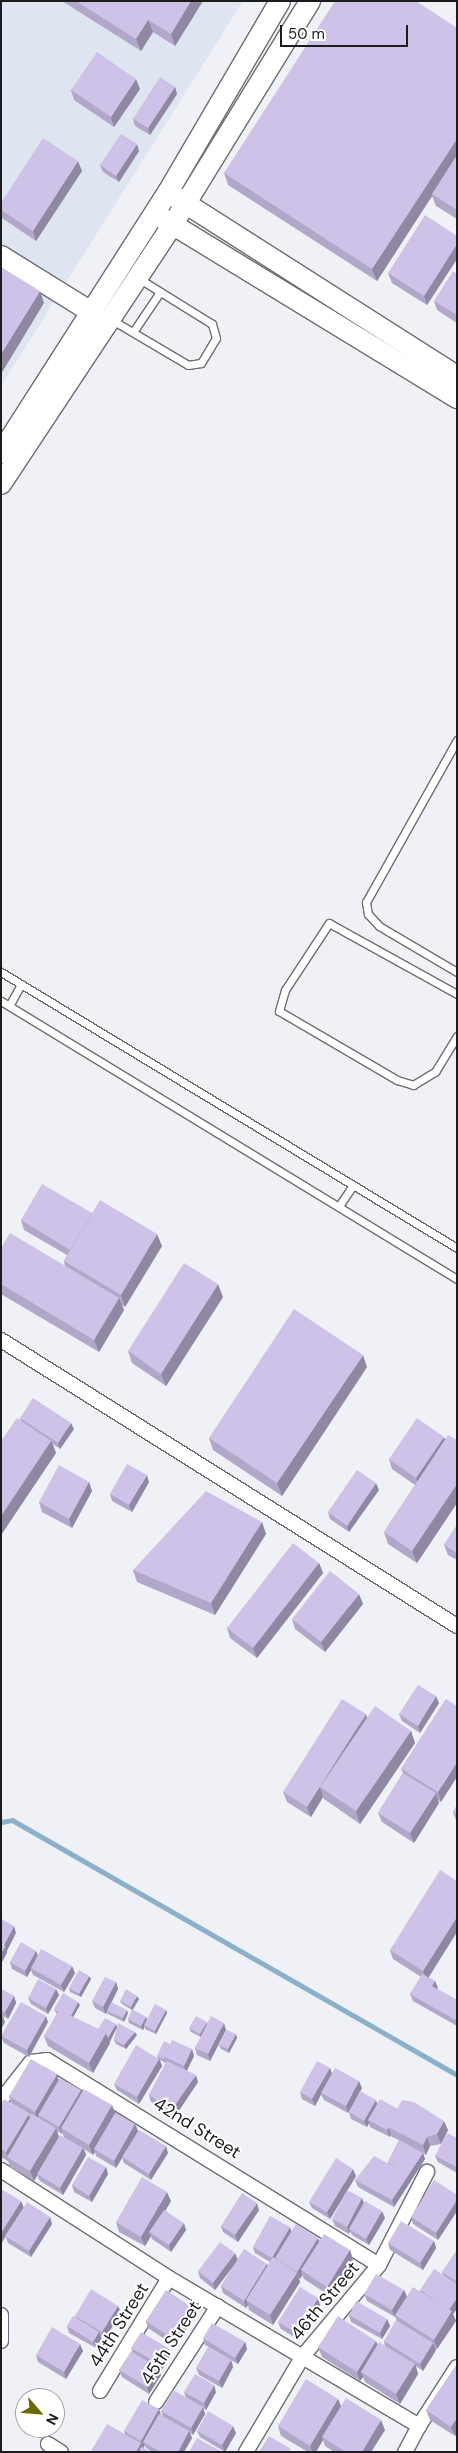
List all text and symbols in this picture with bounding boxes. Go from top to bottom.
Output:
scale bar [283,15,410,47]
text: 50 m [288,24,325,44]
street label: 42nd Street [149,2093,245,2163]
street label: 46th Street [286,2258,364,2344]
street label: 44th Street [85,2279,153,2371]
street label: 45th Street [136,2297,206,2389]
north arrow [15,2388,65,2438]
text: N [42,2411,63,2428]

